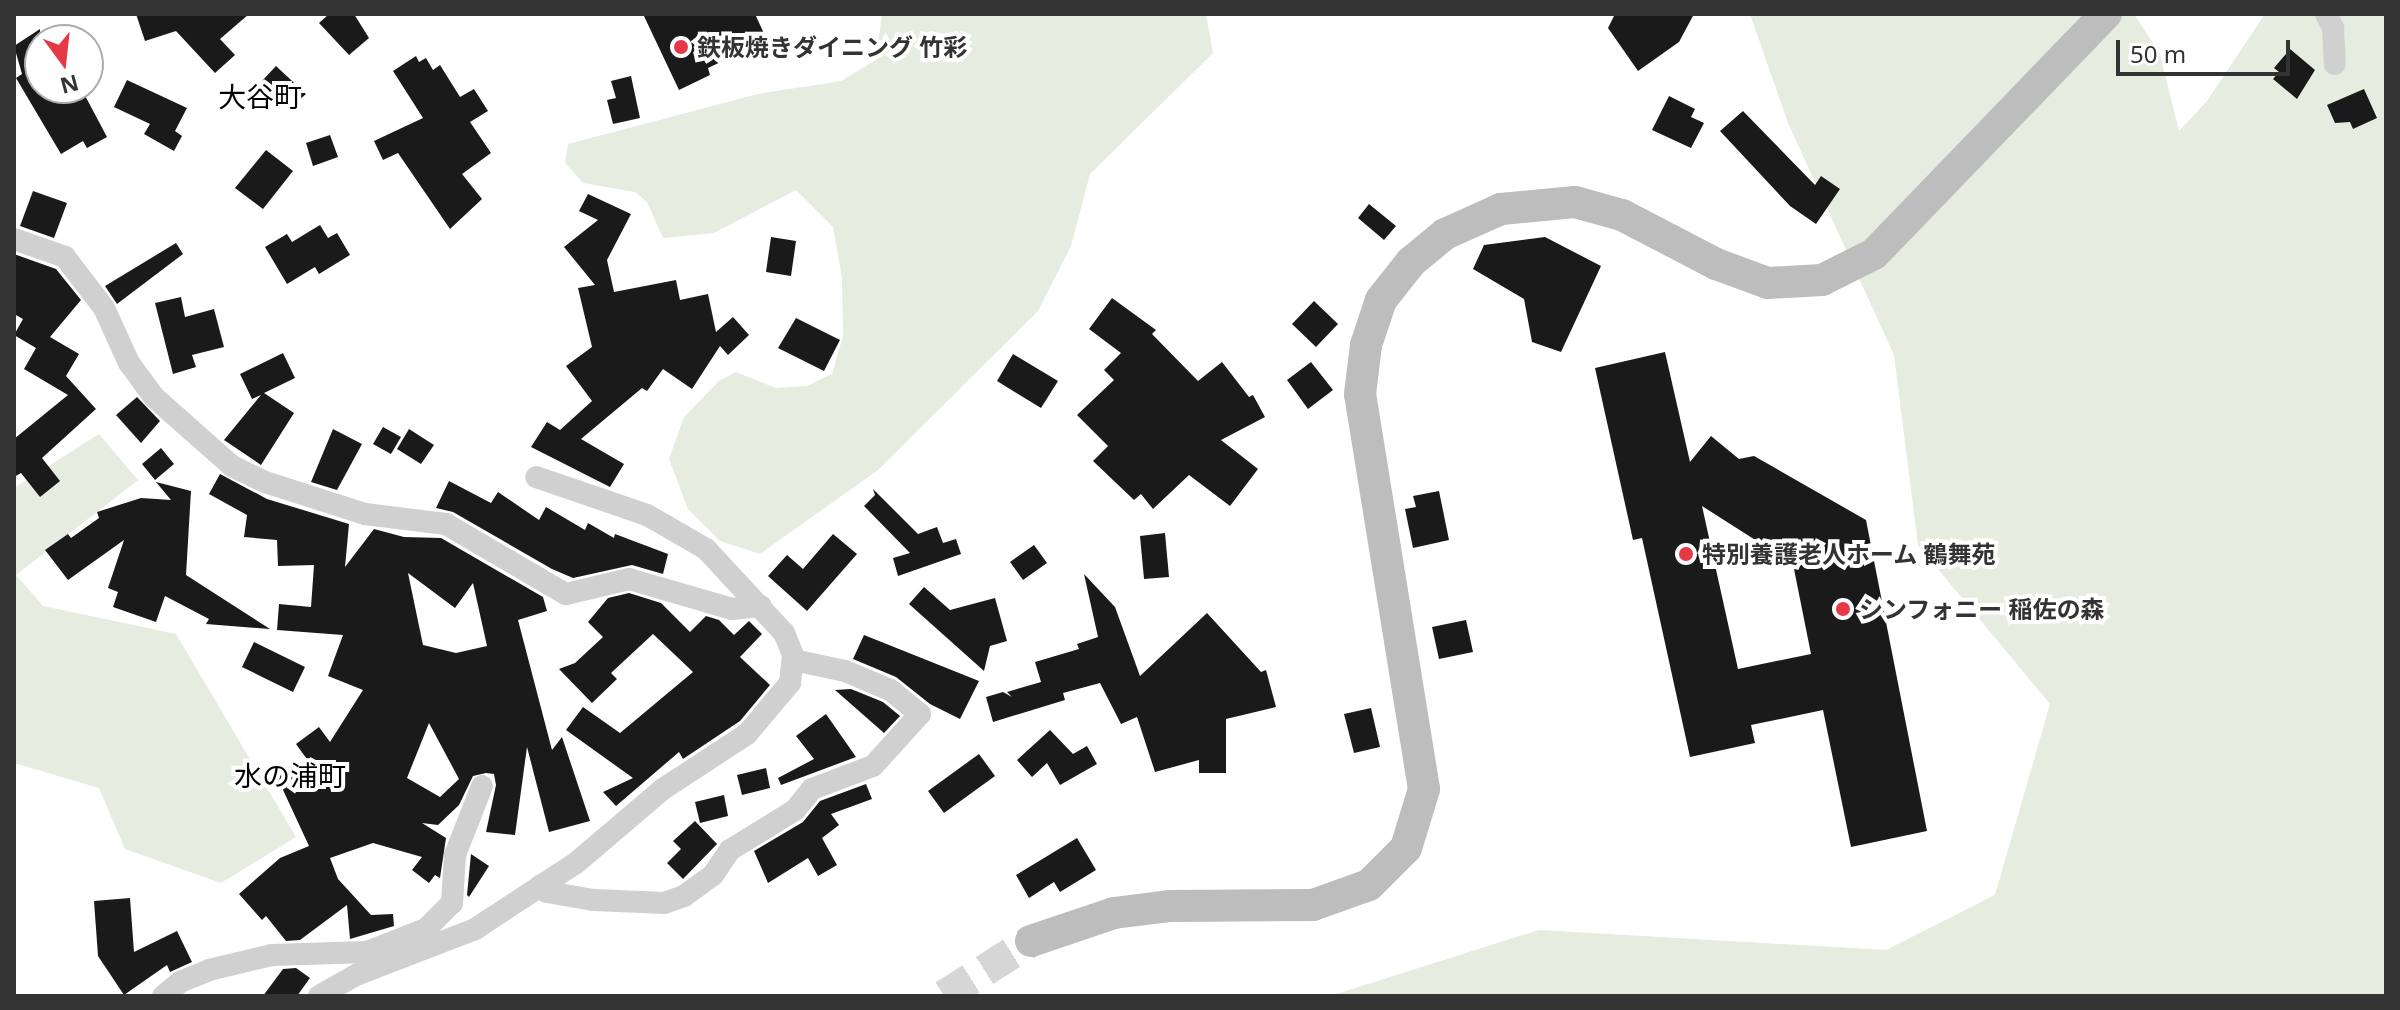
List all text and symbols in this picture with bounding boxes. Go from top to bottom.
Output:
north arrow [24,24,104,104]
scale bar [2120,24,2294,74]
place label: 鉄板焼きダイニング 竹彩 [697,33,967,61]
text: 50 m [2130,37,2186,70]
marker: 鉄板焼きダイニング 竹彩 [672,38,690,56]
text: N [57,68,82,102]
district label: 大谷町 [218,79,302,113]
place label: 特別養護老人ホーム 鶴舞苑 [1702,540,1996,568]
marker: 特別養護老人ホーム 鶴舞苑 [1677,545,1695,563]
place label: シンフォニー 稲佐の森 [1859,595,2105,623]
marker: シンフォニー 稲佐の森 [1834,600,1852,618]
district label: 水の浦町 [234,758,346,792]

